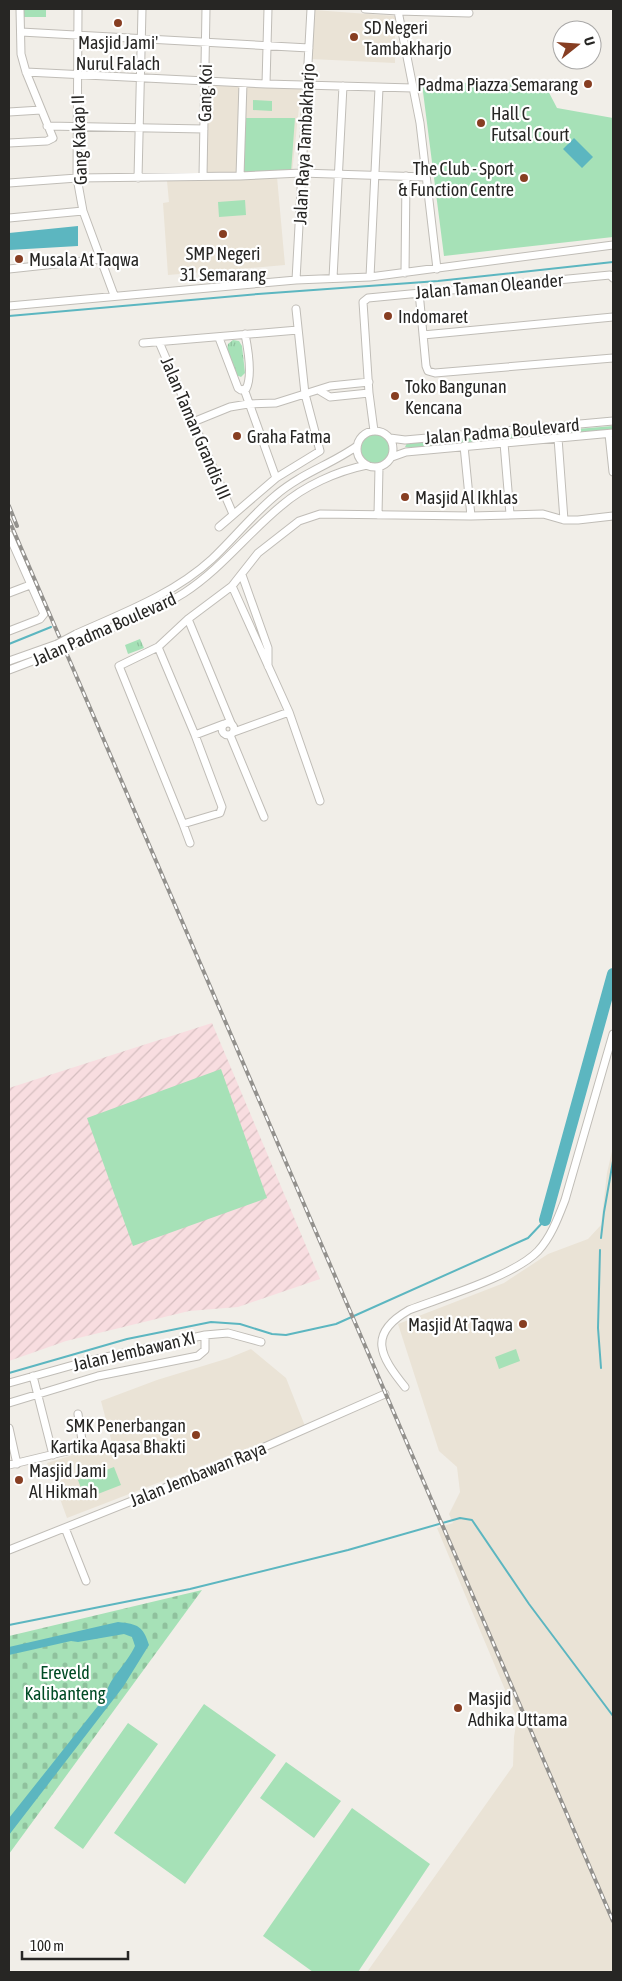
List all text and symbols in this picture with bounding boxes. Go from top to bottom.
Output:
marker: Masjid Jami' Nurul Falach [112,17,124,29]
place label: SD Negeri Tambakharjo [364,17,452,59]
north arrow [552,20,602,70]
marker: SD Negeri Tambakharjo [348,31,360,43]
place label: Masjid Jami' Nurul Falach [76,32,160,74]
text: U [581,35,598,47]
street label: Jalan Raya Tambakharjo [289,63,319,225]
street label: Gang Koi [194,64,216,122]
place label: Padma Piazza Semarang [417,74,578,95]
marker: Padma Piazza Semarang [582,78,594,90]
street label: Gang Kakap II [67,95,91,185]
place label: Hall C Futsal Court [491,103,569,145]
marker: Hall C Futsal Court [475,117,487,129]
place label: The Club - Sport & Function Centre [398,158,514,200]
marker: The Club - Sport & Function Centre [518,172,530,184]
marker: SMP Negeri 31 Semarang [217,228,229,240]
place label: SMP Negeri 31 Semarang [180,243,266,285]
place label: Musala At Taqwa [29,249,139,270]
marker: Musala At Taqwa [13,253,25,265]
street label: Jalan Taman Oleander [414,269,565,303]
place label: Indomaret [398,306,468,327]
marker: Indomaret [382,310,394,322]
street label: Jalan Taman Grandis III [156,354,236,502]
place label: Toko Bangunan Kencana [405,376,507,418]
marker: Toko Bangunan Kencana [389,390,401,402]
street label: Jalan Padma Boulevard [424,414,580,448]
place label: Graha Fatma [247,426,331,447]
marker: Graha Fatma [231,430,243,442]
place label: Masjid Al Ikhlas [415,487,518,508]
marker: Masjid Al Ikhlas [399,491,411,503]
street label: Jalan Padma Boulevard [29,588,179,670]
place label: Masjid At Taqwa [408,1314,513,1335]
marker: Masjid At Taqwa [517,1318,529,1330]
street label: Jalan Jembawan XI [71,1327,197,1375]
place label: SMK Penerbangan Kartika Aqasa Bhakti [50,1415,186,1457]
marker: SMK Penerbangan Kartika Aqasa Bhakti [190,1429,202,1441]
street label: Jalan Jembawan Raya [127,1437,269,1511]
place label: Masjid Jami Al Hikmah [29,1460,106,1502]
marker: Masjid Jami Al Hikmah [13,1474,25,1486]
park label: Ereveld Kalibanteng [24,1662,106,1704]
place label: Masjid Adhika Uttama [468,1688,568,1730]
marker: Masjid Adhika Uttama [452,1702,464,1714]
scale bar [22,1928,129,1960]
text: 100 m [30,1937,64,1954]

